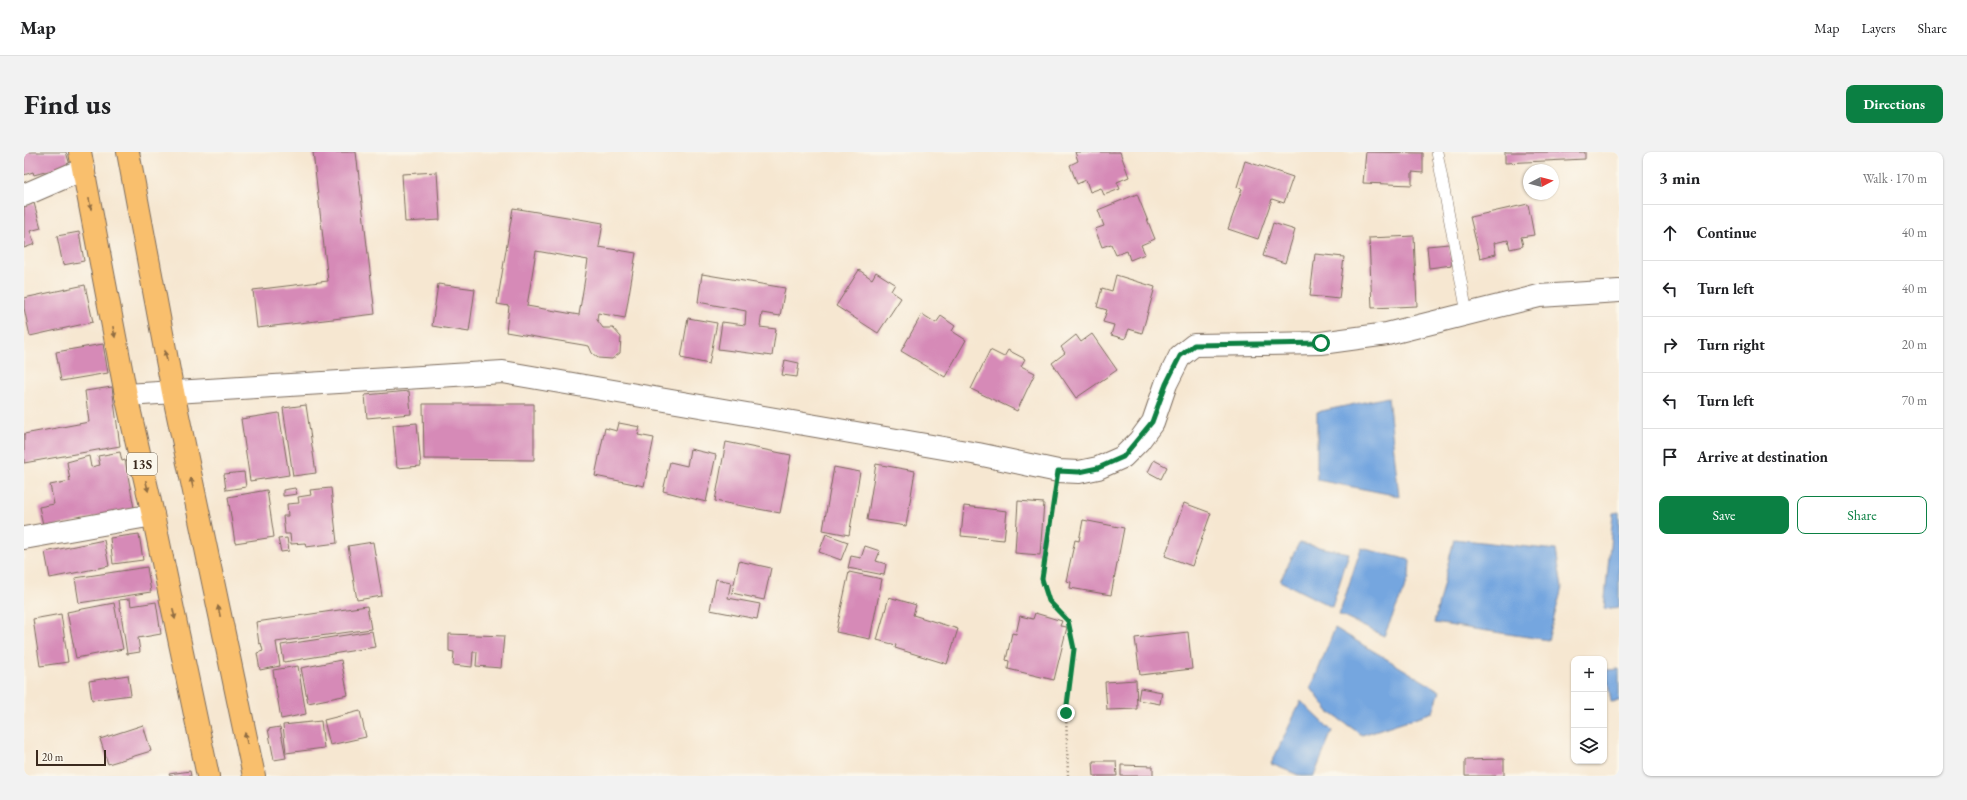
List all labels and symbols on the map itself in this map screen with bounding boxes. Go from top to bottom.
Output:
north arrow [1523,164,1559,200]
one-way arrow [88,198,94,210]
one-way arrow [111,326,117,338]
route start [1312,334,1330,352]
one-way arrow [163,350,169,362]
road number: 13S [127,453,157,475]
one-way arrow [189,477,195,490]
one-way arrow [144,480,150,493]
one-way arrow [215,605,221,617]
one-way arrow [171,607,177,620]
route end [1057,704,1075,722]
one-way arrow [242,732,248,744]
scale bar [36,748,106,767]

